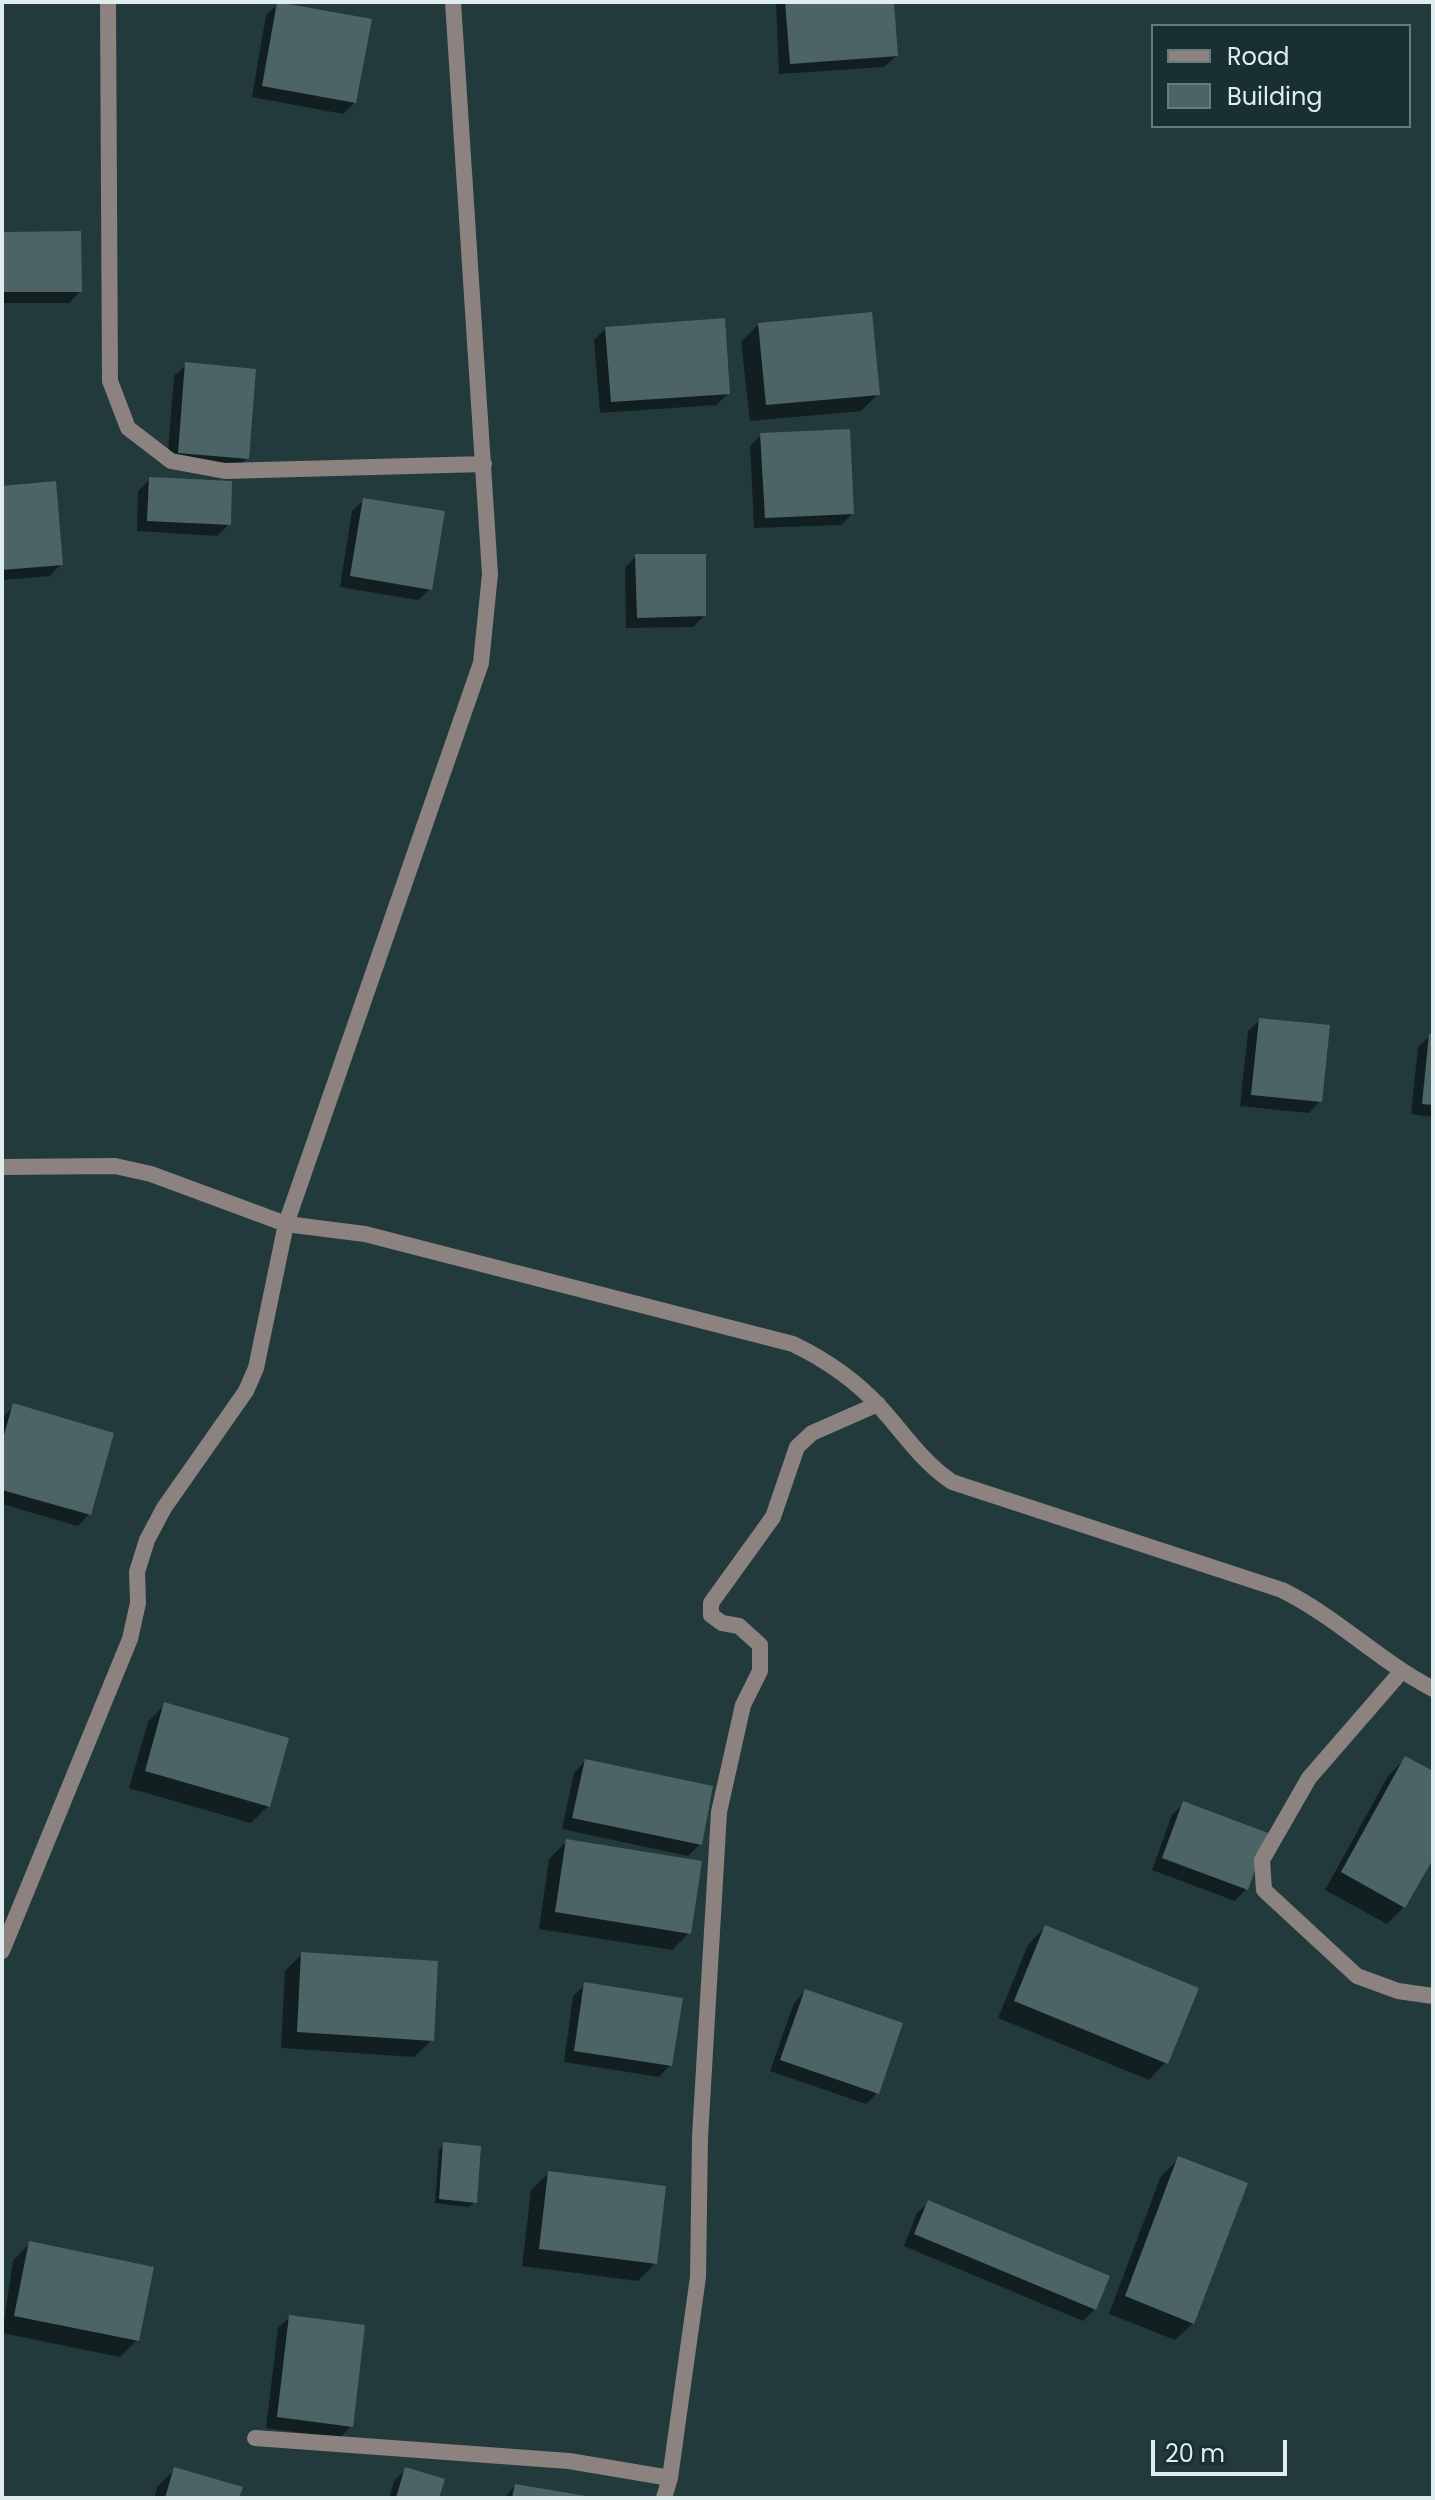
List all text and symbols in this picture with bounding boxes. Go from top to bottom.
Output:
legend [1151,24,1411,128]
text: Road [1227,40,1289,73]
text: Building [1227,80,1323,113]
scale bar [1155,2424,1291,2474]
text: 20 m [1165,2437,1225,2470]

